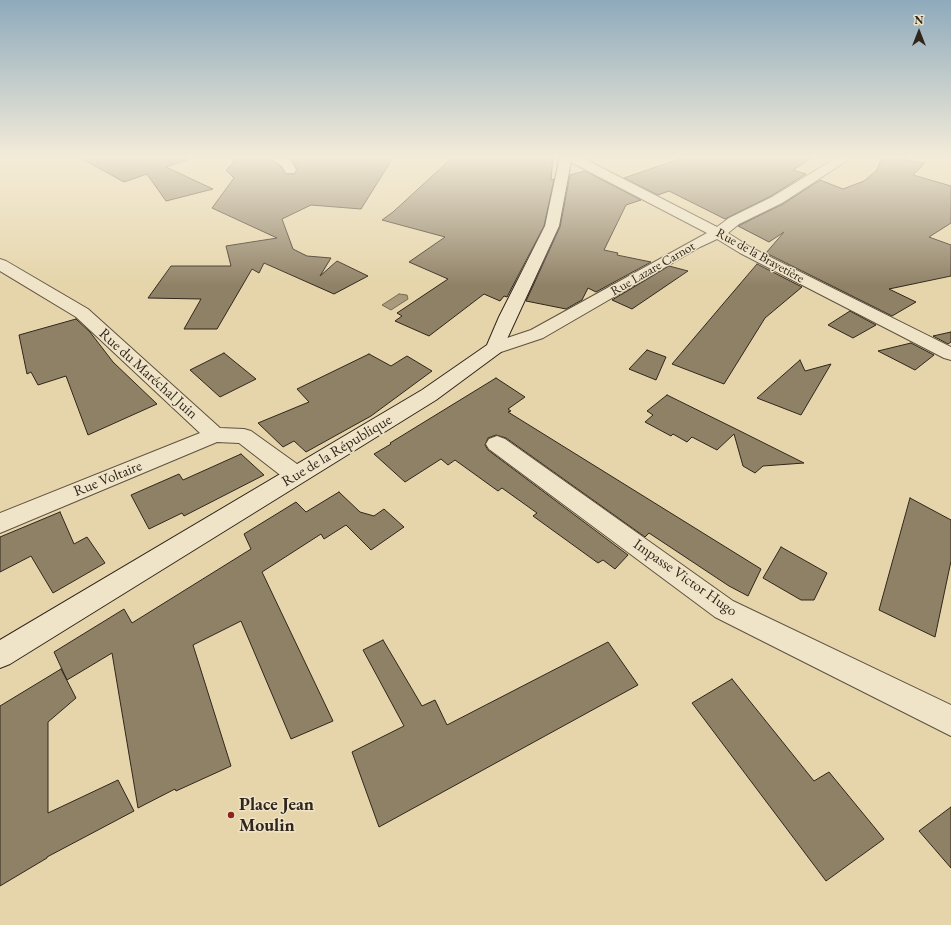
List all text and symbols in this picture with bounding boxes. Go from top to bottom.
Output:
north arrow [899,12,939,52]
text: N [915,13,923,27]
street label: Rue de la Brayetière [713,225,807,287]
street label: Rue Lazare Carnot [608,239,698,299]
street label: Rue du Maréchal Juin [95,325,201,423]
street label: Rue de la République [279,411,395,491]
street label: Rue Voltaire [71,457,145,501]
street label: Impasse Victor Hugo [630,535,740,621]
place label: Place Jean Moulin [239,794,314,836]
marker: Place Jean Moulin [226,810,236,820]

